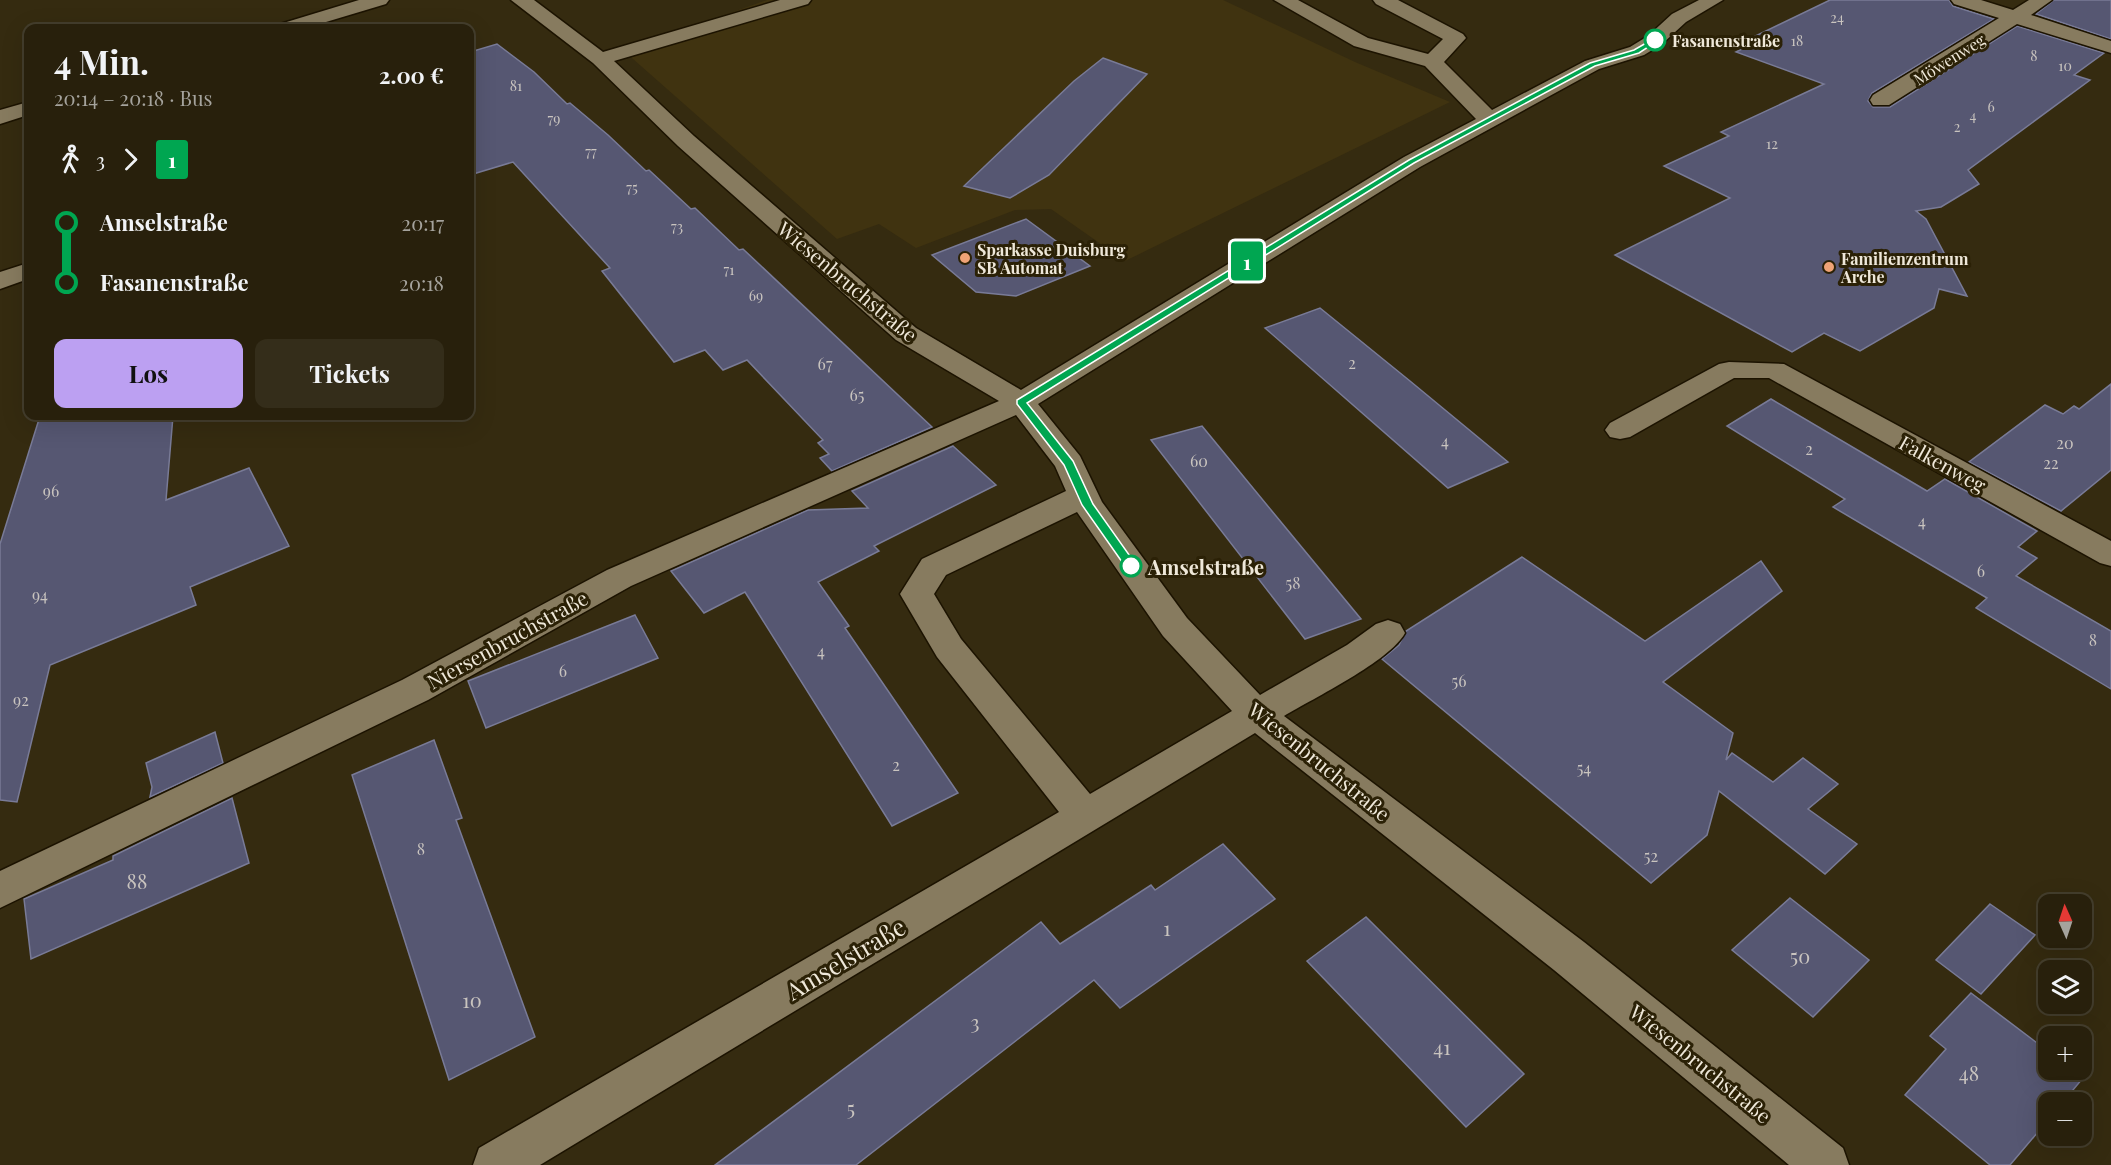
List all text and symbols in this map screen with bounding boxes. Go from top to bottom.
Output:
house number: 24 [1830,8,1844,27]
street label: Möwenweg [1909,28,1989,89]
marker: Fasanenstraße [1644,29,1666,51]
place label: Fasanenstraße [1672,30,1780,51]
house number: 18 [1791,31,1803,50]
text: 4 Min. [54,39,149,83]
house number: 8 [2030,46,2038,65]
house number: 10 [2058,56,2072,75]
text: 2.00 € [379,60,444,90]
house number: 81 [510,76,522,95]
text: 20:14 – 20:18 · Bus [54,84,213,111]
house number: 6 [1987,97,1995,116]
house number: 4 [1970,106,1977,125]
house number: 79 [548,109,560,128]
house number: 2 [1954,117,1961,136]
house number: 12 [1766,134,1778,153]
house number: 77 [585,142,597,161]
icon: walk [54,143,87,176]
icon: forward [114,143,147,176]
text: 1 [168,145,176,173]
text: 3 [96,146,105,173]
house number: 75 [626,178,638,197]
text: Amselstraße [100,207,228,237]
text: 20:17 [402,209,444,236]
street label: Wiesenbruchstraße [772,214,924,347]
house number: 73 [671,217,683,236]
place label: Sparkasse Duisburg SB Automat [977,239,1126,278]
line badge: 1 [1228,242,1266,280]
text: 1 [1243,247,1251,275]
place label: Familienzentrum Arche [1840,248,1969,287]
marker: Sparkasse Duisburg SB Automat [958,251,972,265]
house number: 71 [724,260,734,279]
marker: Familienzentrum Arche [1822,260,1836,274]
text: Fasanenstraße [100,267,249,297]
text: 20:18 [399,269,444,296]
house number: 69 [749,286,763,305]
button: Los [54,339,243,408]
button: Tickets [255,339,444,408]
house number: 2 [1348,352,1356,373]
house number: 67 [818,353,833,374]
house number: 65 [850,384,864,405]
street label: Falkenweg [1895,428,1991,498]
house number: 4 [1441,430,1449,451]
house number: 20 [2056,432,2074,453]
house number: 2 [1805,438,1813,459]
house number: 60 [1190,450,1208,471]
house number: 22 [2043,452,2059,473]
house number: 96 [43,480,59,501]
house number: 4 [1918,510,1926,531]
place label: Amselstraße [1147,553,1264,580]
marker: Amselstraße [1120,555,1142,577]
house number: 6 [1977,560,1985,581]
house number: 58 [1286,572,1300,593]
house number: 94 [32,584,48,605]
street label: Niersenbruchstraße [422,584,592,694]
house number: 8 [2089,629,2097,650]
house number: 4 [817,640,825,661]
house number: 6 [559,660,567,681]
house number: 56 [1452,670,1466,691]
house number: 92 [13,689,29,710]
street label: Wiesenbruchstraße [1243,695,1396,826]
house number: 2 [892,754,900,775]
house number: 54 [1577,757,1591,778]
house number: 8 [417,838,425,859]
house number: 52 [1644,845,1658,866]
house number: 88 [127,867,147,894]
north arrow [2038,894,2092,948]
map controls [2038,894,2092,1146]
street label: Amselstraße [778,910,911,1007]
house number: 1 [1163,914,1171,941]
house number: 50 [1790,942,1810,969]
button: layers [2038,960,2092,1014]
house number: 10 [462,986,482,1013]
street label: Wiesenbruchstraße [1624,997,1777,1128]
house number: 3 [970,1008,980,1035]
button: + [2038,1026,2092,1080]
house number: 41 [1433,1033,1451,1060]
house number: 48 [1959,1059,1979,1086]
button: − [2038,1092,2092,1146]
house number: 5 [847,1094,855,1121]

